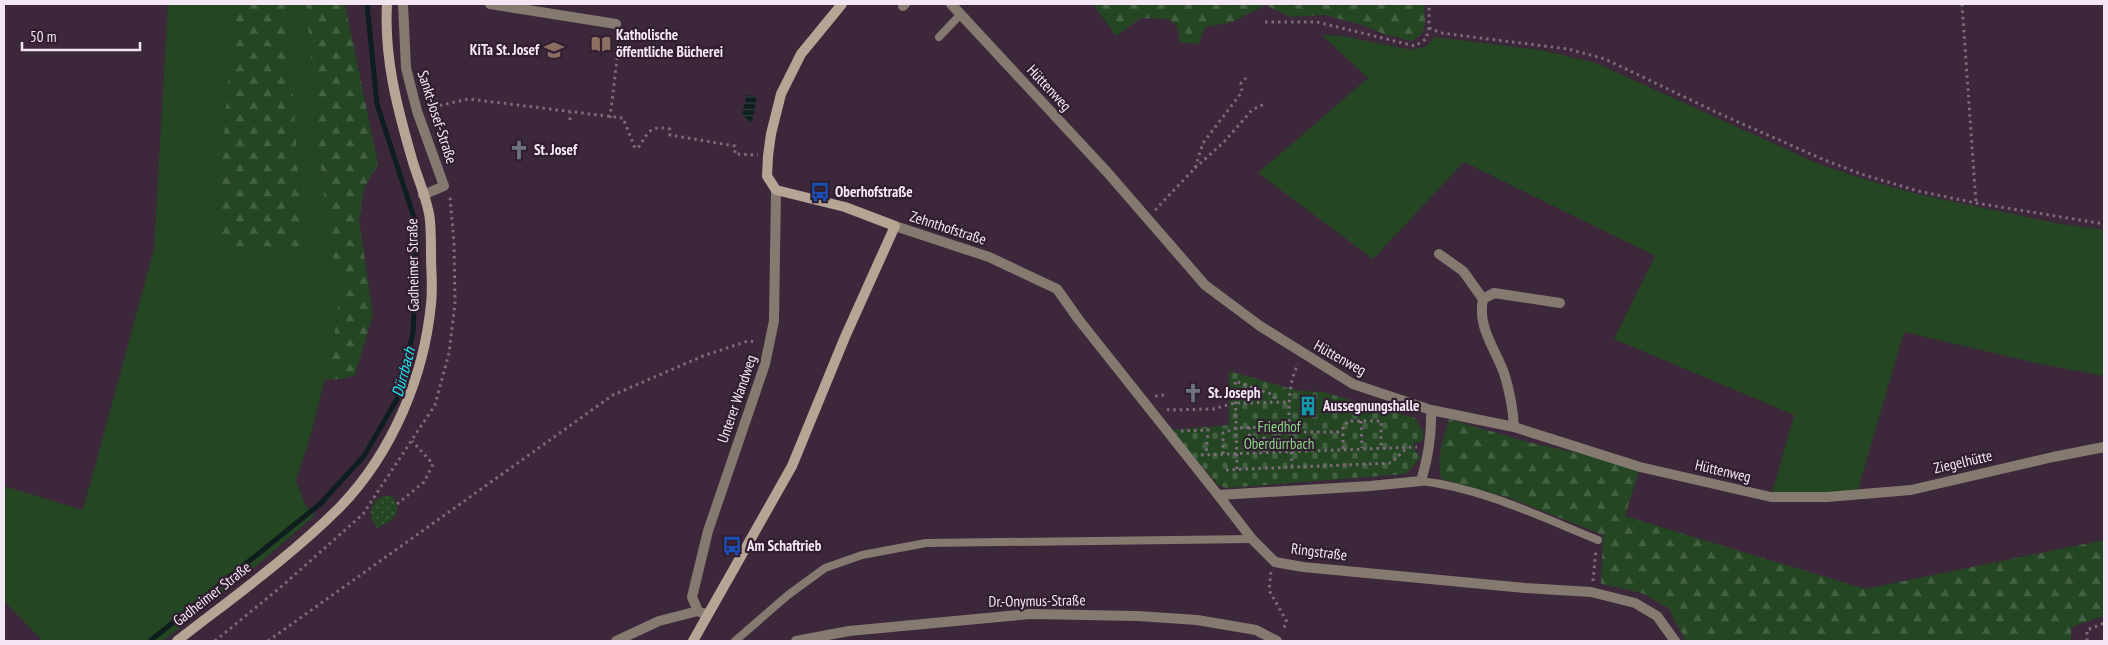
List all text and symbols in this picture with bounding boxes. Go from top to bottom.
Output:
scale bar [22,20,140,52]
place label: Katholische öffentliche Bücherei [616,25,723,61]
text: 50 m [30,27,56,46]
library icon: Katholische öffentliche Bücherei [590,33,612,55]
school or university icon: KiTa St. Josef [543,39,565,61]
place label: KiTa St. Josef [470,40,540,59]
street label: Hüttenweg [1023,60,1076,115]
street label: Sankt-Josef-Straße [413,68,461,166]
church icon: St. Josef [508,139,530,161]
place label: St. Josef [534,140,578,159]
bus stop icon: Oberhofstraße [809,181,831,203]
place label: Oberhofstraße [835,182,913,201]
street label: Zehnthofstraße [908,206,989,249]
street label: Gadheimer Straße [402,218,423,312]
street label: Hüttenweg [1311,336,1370,380]
water label: Dürrbach [387,344,419,399]
street label: Unterer Wandweg [713,352,760,445]
church icon: St. Joseph [1182,382,1204,404]
place label: St. Joseph [1208,383,1261,402]
building icon: Aussegnungshalle [1297,395,1319,417]
place label: Aussegnungshalle [1322,396,1419,415]
park label: Friedhof Oberdürrbach [1244,417,1314,453]
street label: Ziegelhütte [1932,446,1994,477]
street label: Hüttenweg [1693,455,1753,486]
bus stop icon: Am Schaftrieb [721,535,743,557]
place label: Am Schaftrieb [746,536,822,555]
street label: Ringstraße [1290,539,1348,564]
street label: Gadheimer Straße [169,557,254,630]
street label: Dr.-Onymus-Straße [988,590,1086,611]

